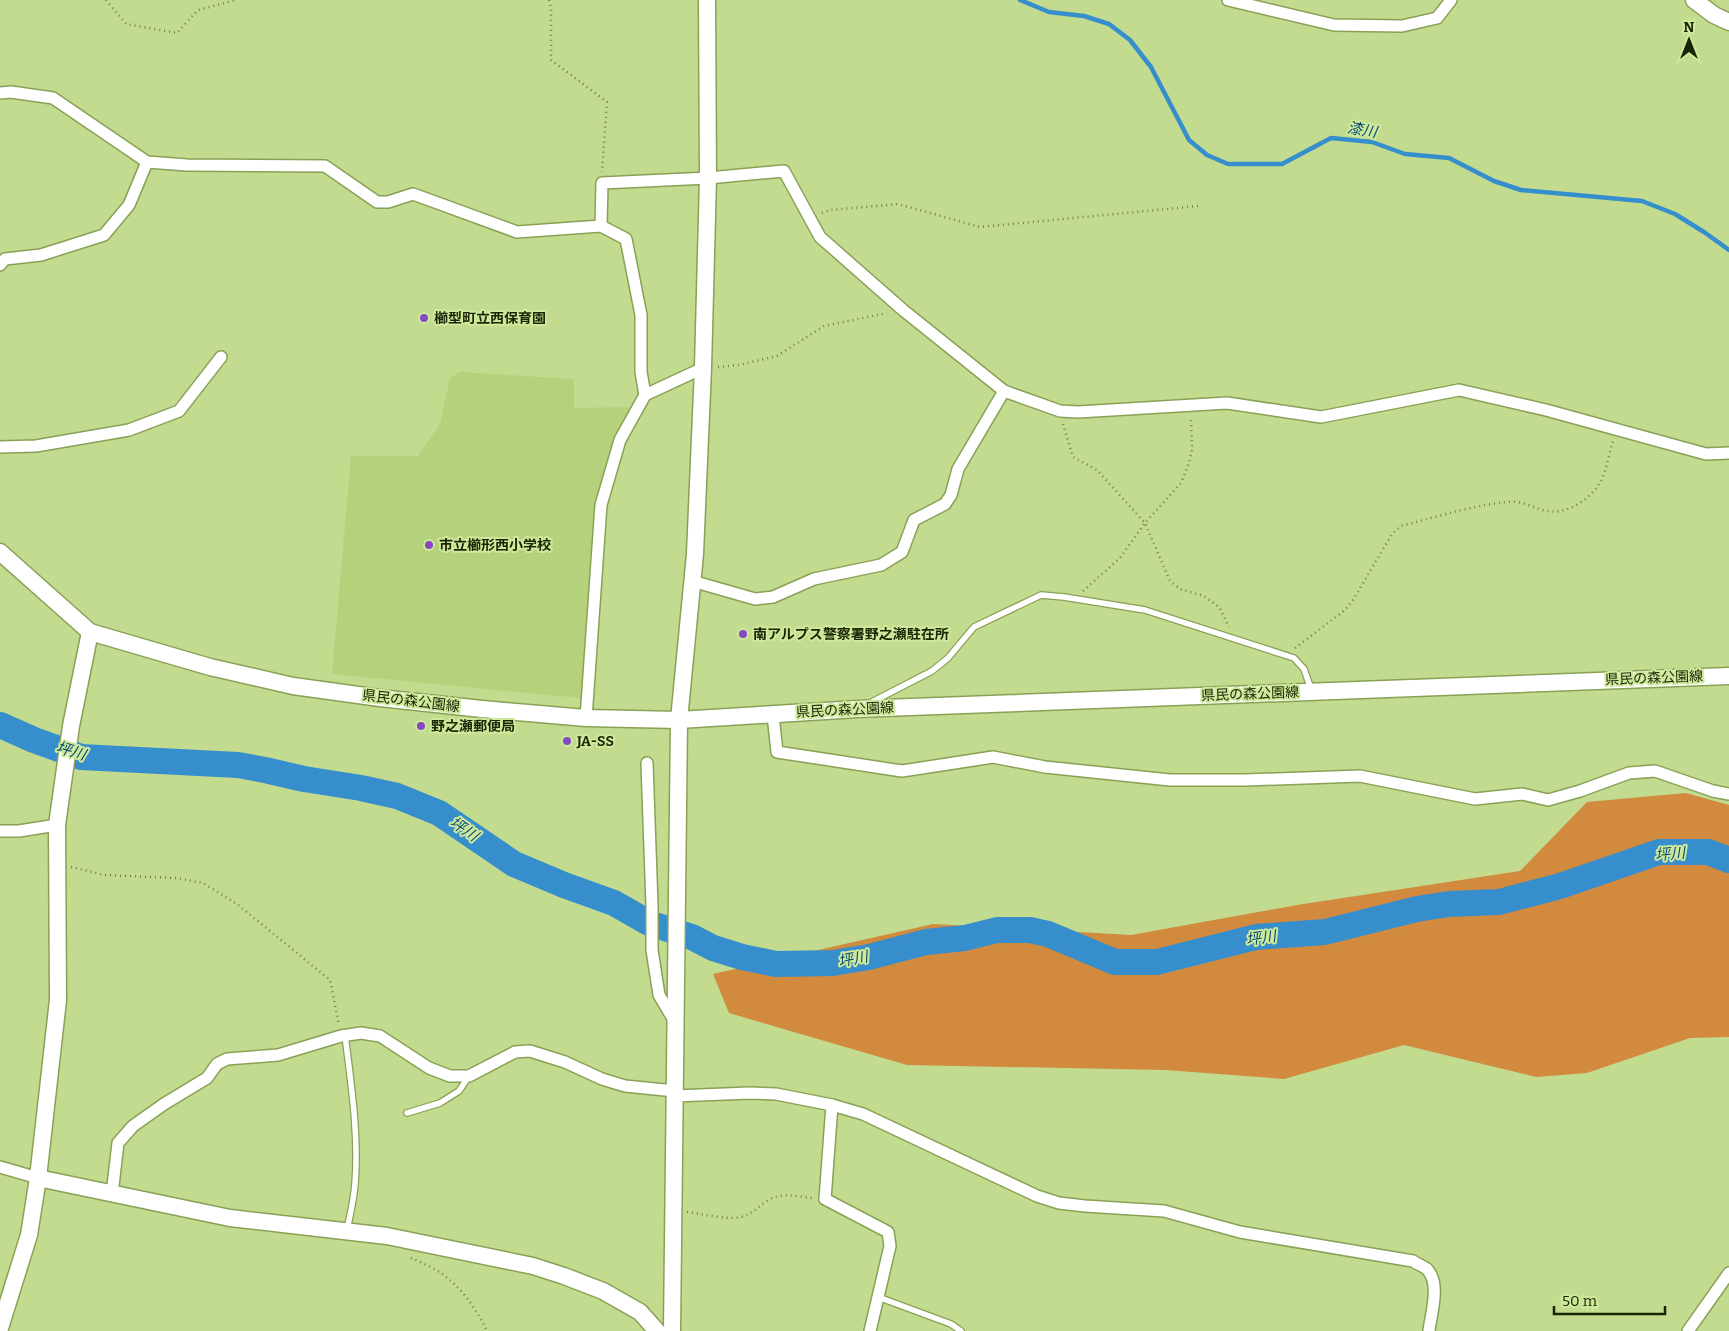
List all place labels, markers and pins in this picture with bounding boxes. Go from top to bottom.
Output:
place label: 櫛型町立西保育園 [434,310,546,327]
marker: 櫛型町立西保育園 [418,312,430,324]
place label: 市立櫛形西小学校 [439,537,551,554]
marker: 市立櫛形西小学校 [423,539,435,551]
place label: 南アルプス警察署野之瀬駐在所 [753,626,949,643]
marker: 南アルプス警察署野之瀬駐在所 [737,628,749,640]
place label: 野之瀬郵便局 [431,718,515,735]
marker: 野之瀬郵便局 [415,720,427,732]
place label: JA-SS [576,733,614,750]
marker: JA-SS [561,735,573,747]

